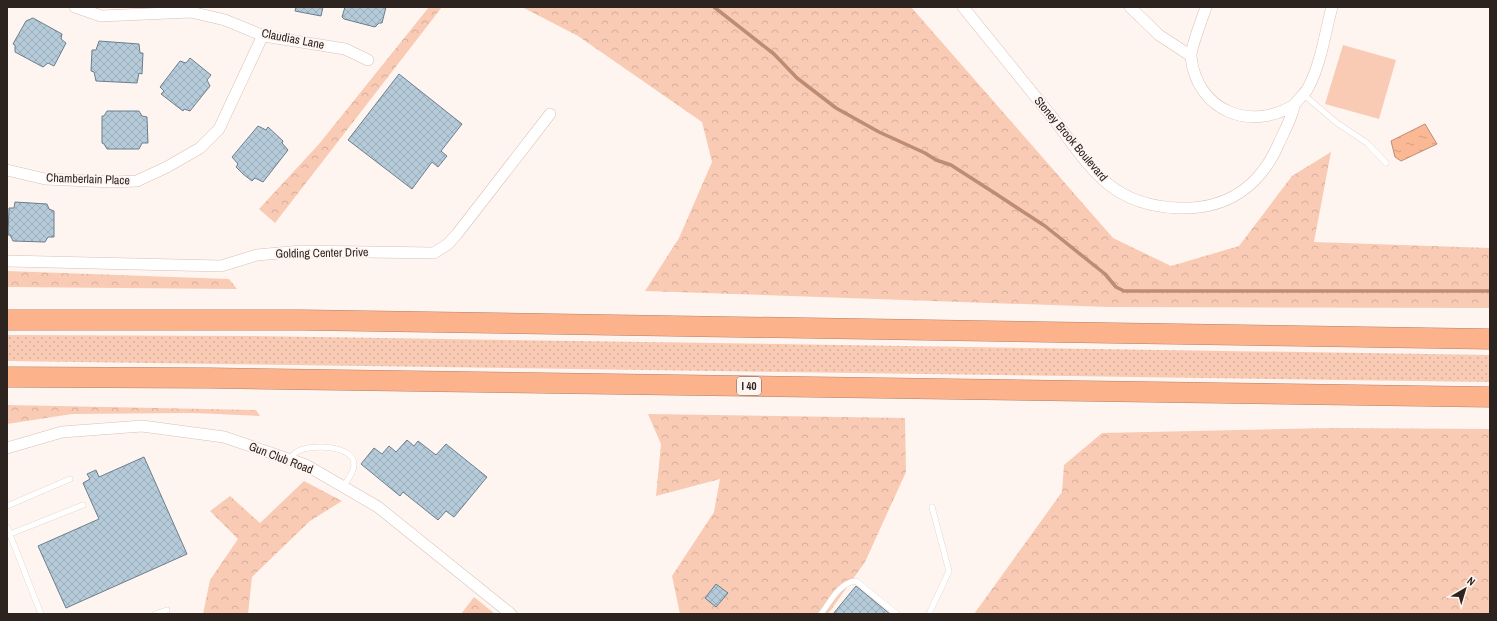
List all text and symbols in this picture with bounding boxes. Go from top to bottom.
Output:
street label: Claudias Lane [260,25,326,53]
street label: Stoney Brook Boulevard [1031,93,1111,185]
street label: Chamberlain Place [46,170,130,188]
street label: Golding Center Drive [275,244,369,262]
road number: I 40 [737,377,761,395]
street label: Gun Club Road [246,438,316,478]
north arrow [1445,569,1485,609]
text: N [1464,574,1478,589]

